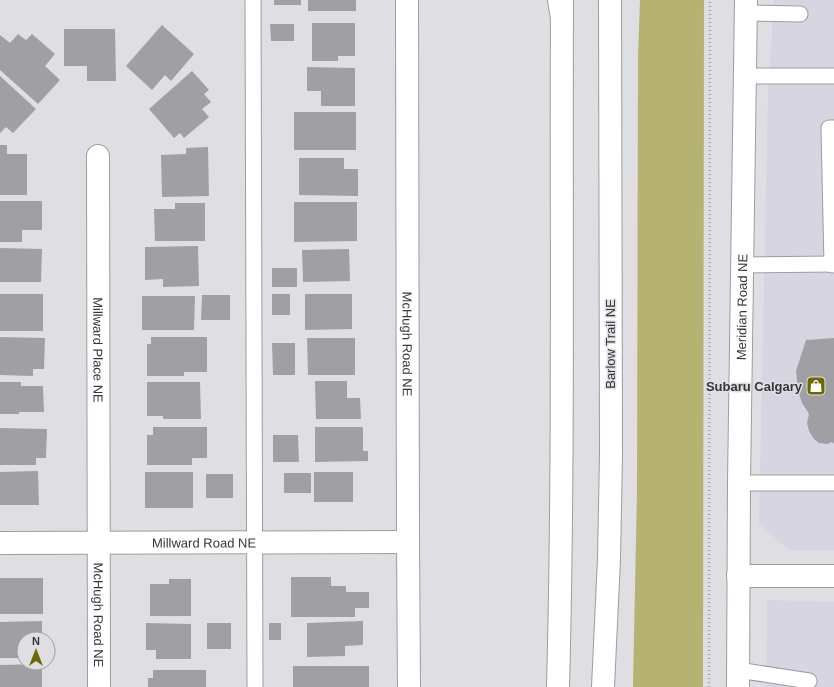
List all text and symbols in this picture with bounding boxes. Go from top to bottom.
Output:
street label: Meridian Road NE [734,253,750,360]
street label: McHugh Road NE [400,292,415,397]
street label: Millward Place NE [90,297,105,403]
street label: Barlow Trail NE [603,299,618,389]
shop icon: Subaru Calgary [805,375,827,397]
place label: Subaru Calgary [706,379,803,394]
street label: Millward Road NE [152,535,256,551]
street label: McHugh Road NE [91,563,106,668]
north arrow [16,631,56,671]
text: N [32,635,40,647]

